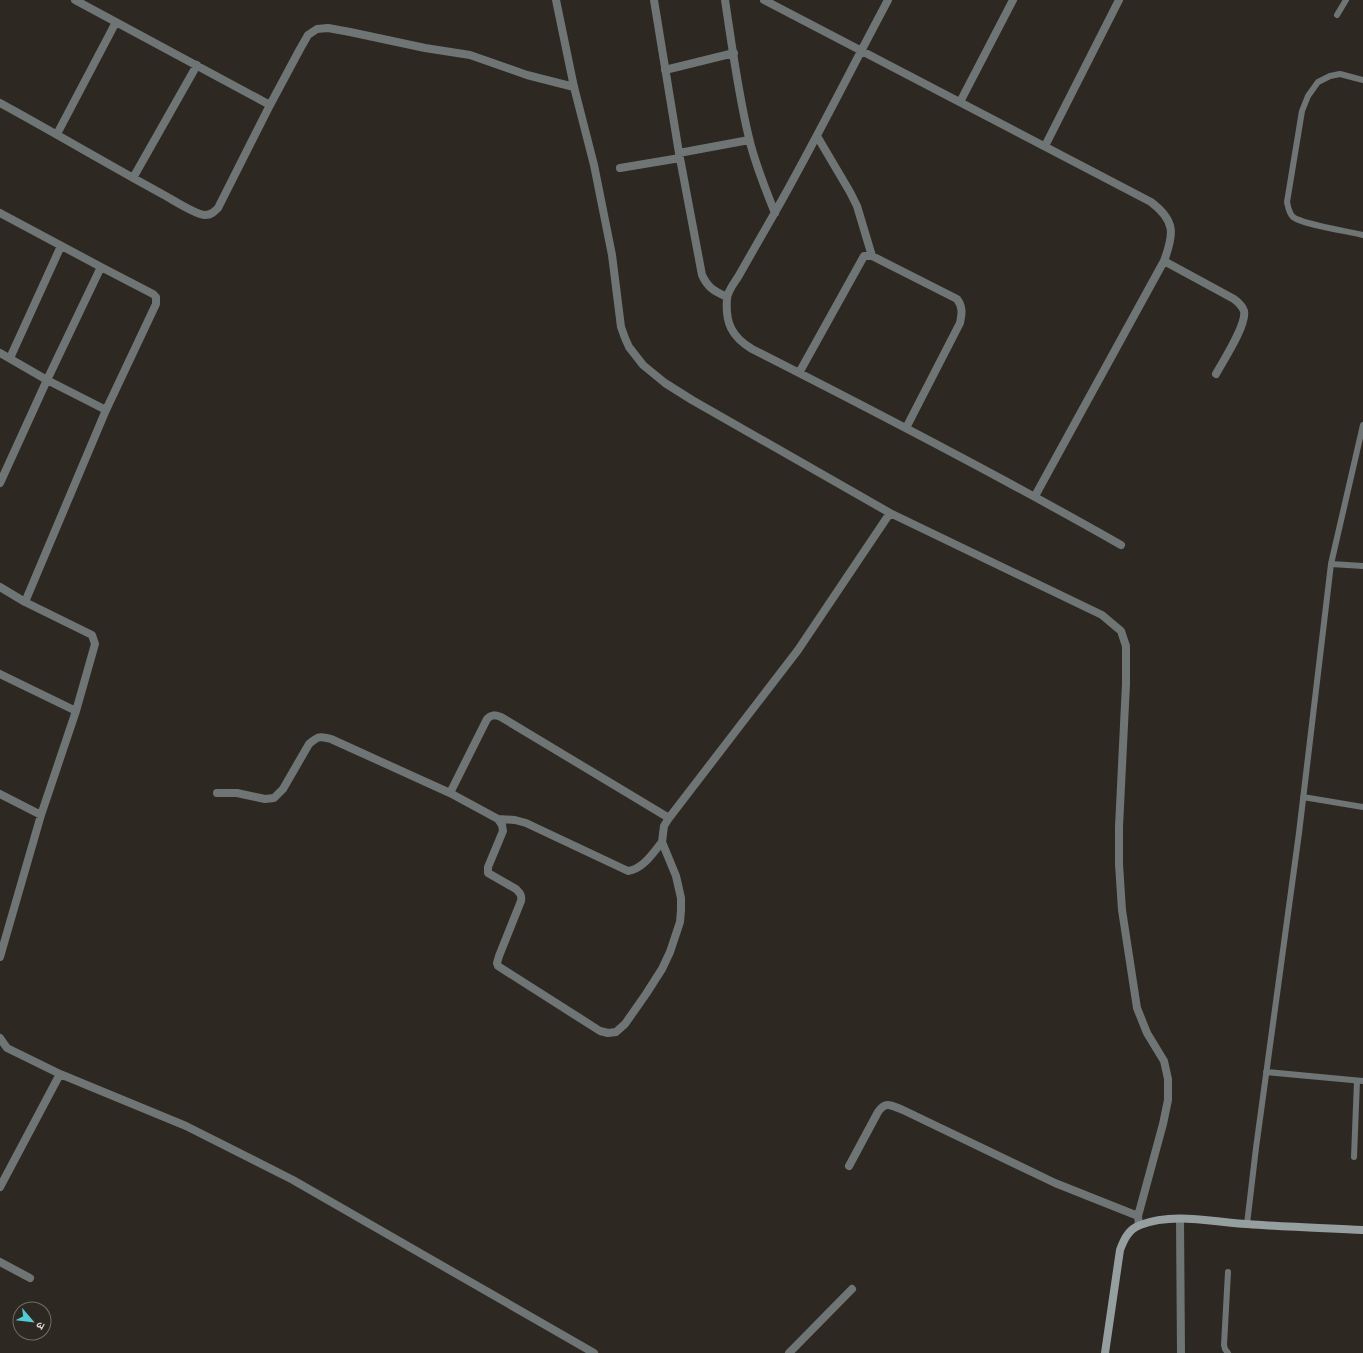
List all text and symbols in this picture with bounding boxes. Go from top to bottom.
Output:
north arrow [12,1301,52,1341]
text: उ [33,1320,49,1333]

